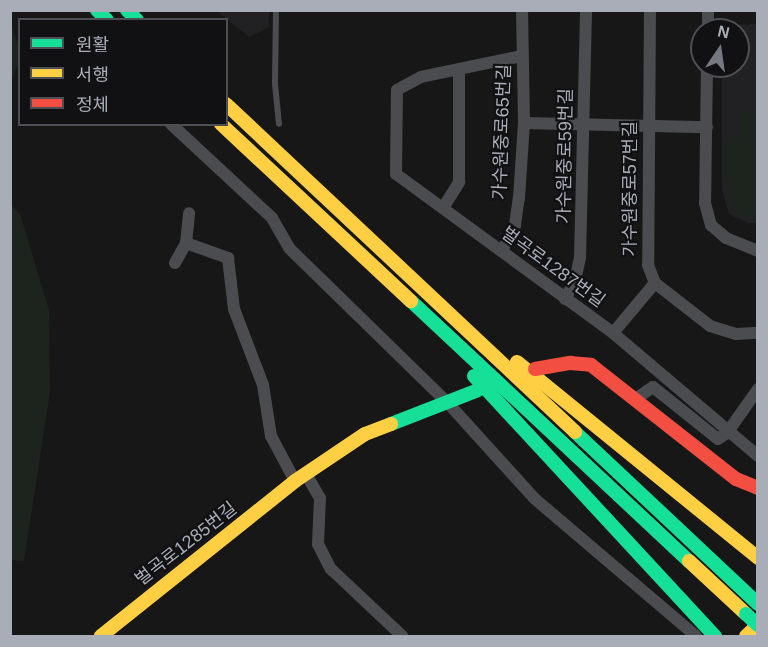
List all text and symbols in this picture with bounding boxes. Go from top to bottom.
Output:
legend [18,18,228,126]
north arrow [690,18,750,78]
text: N [716,22,731,42]
text: 원활 [76,35,109,55]
street label: 가수원중로65번길 [489,64,515,200]
text: 서행 [76,65,109,85]
street label: 가수원중로59번길 [553,88,577,224]
text: 정체 [76,95,109,115]
street label: 가수원중로57번길 [619,121,641,257]
street label: 벌곡로1287번길 [497,222,609,312]
street label: 벌곡로1285번길 [131,498,241,590]

